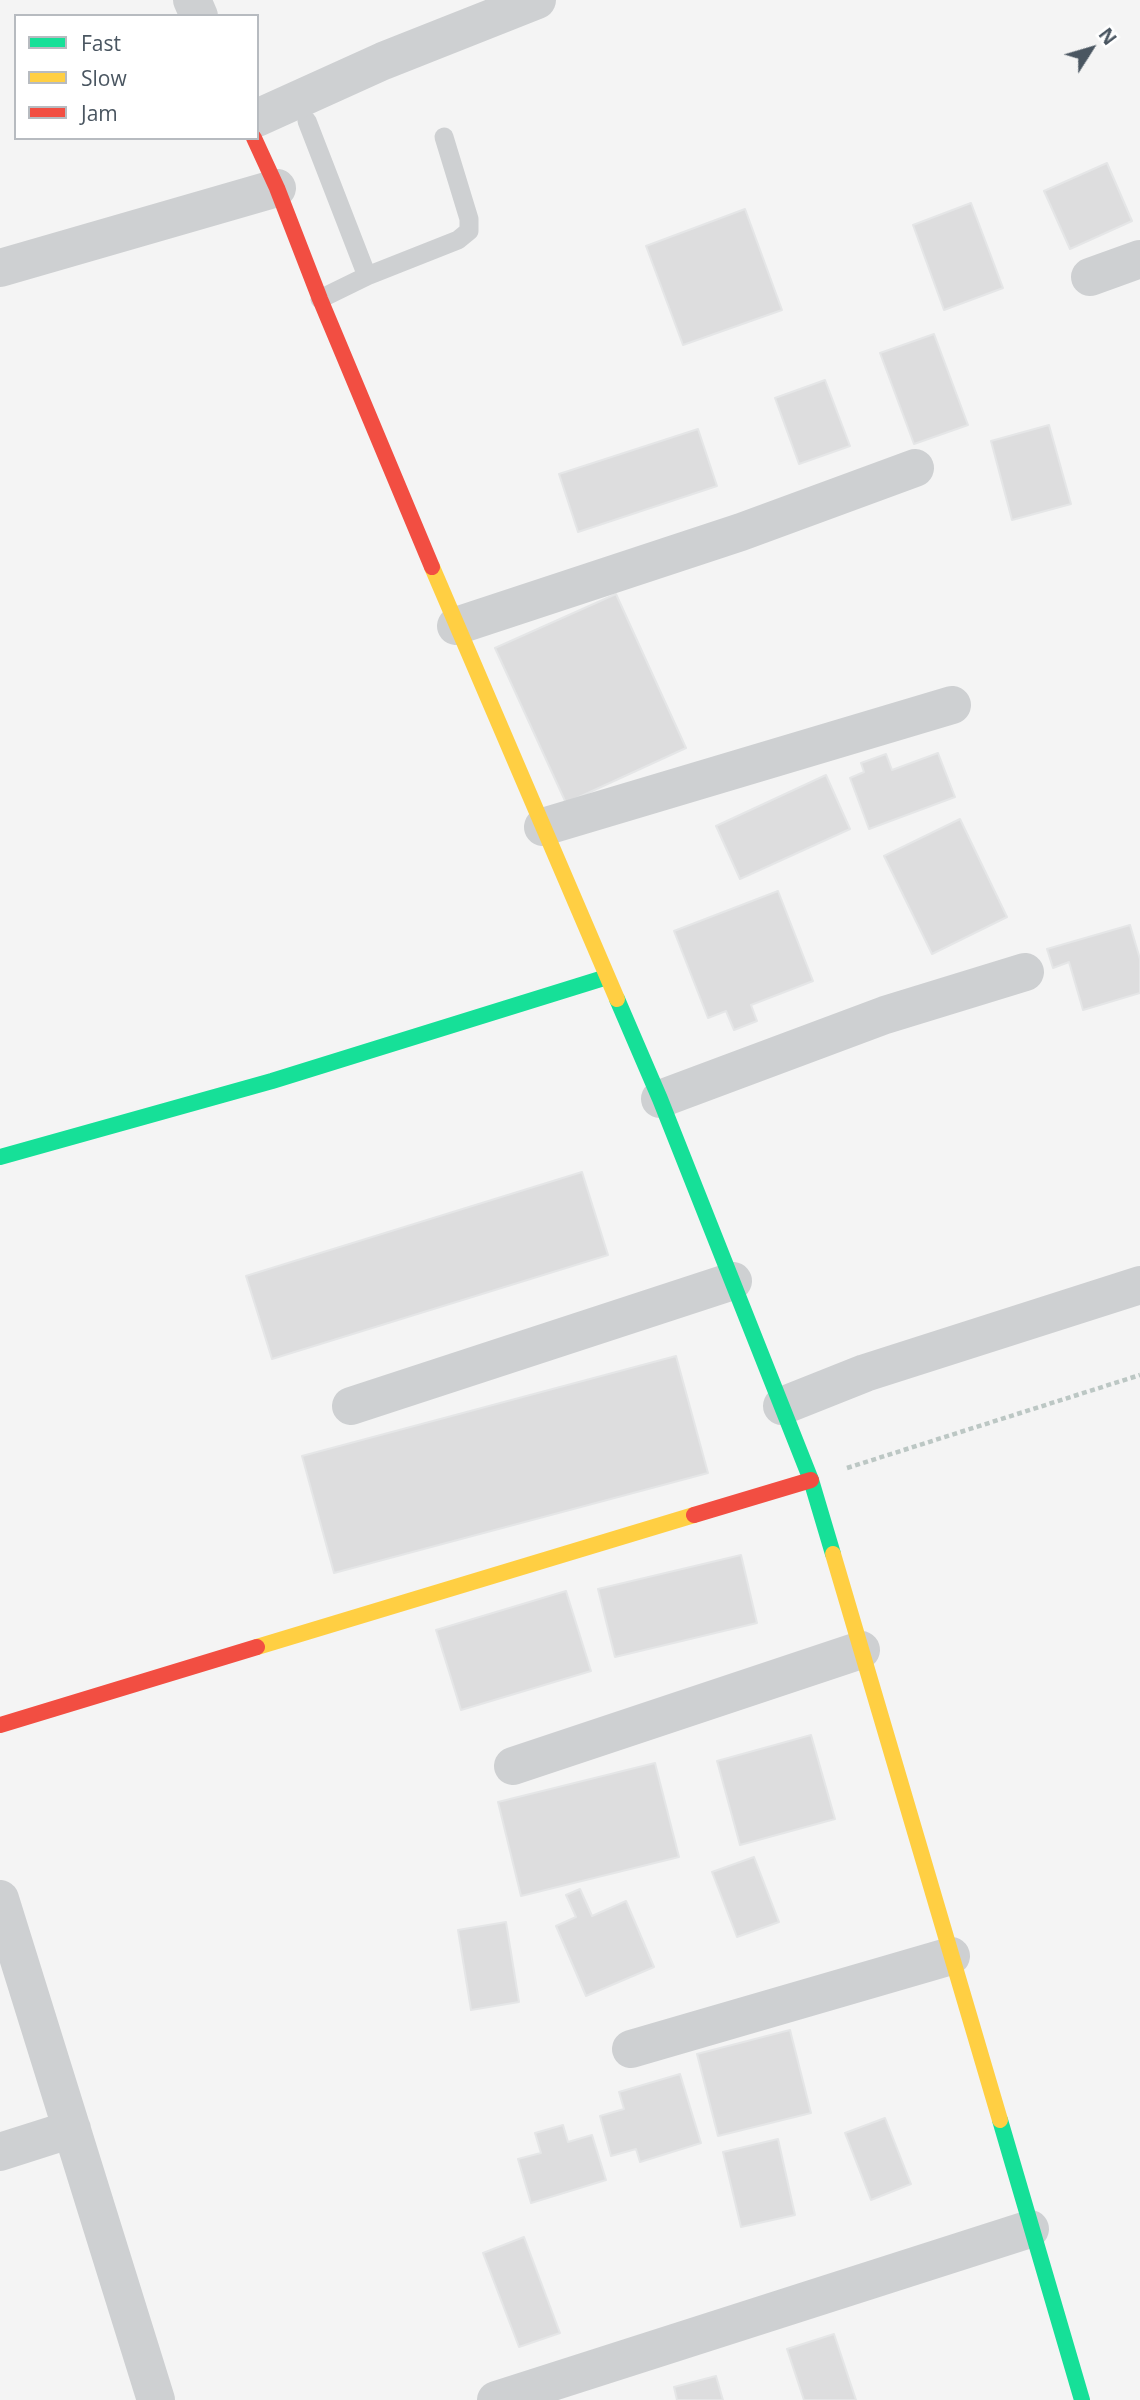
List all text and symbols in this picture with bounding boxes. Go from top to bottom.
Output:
legend [14,14,259,140]
north arrow [1056,14,1126,84]
text: N [1093,22,1123,50]
text: Fast [81,29,121,57]
text: Slow [81,64,127,92]
text: Jam [81,99,118,127]

